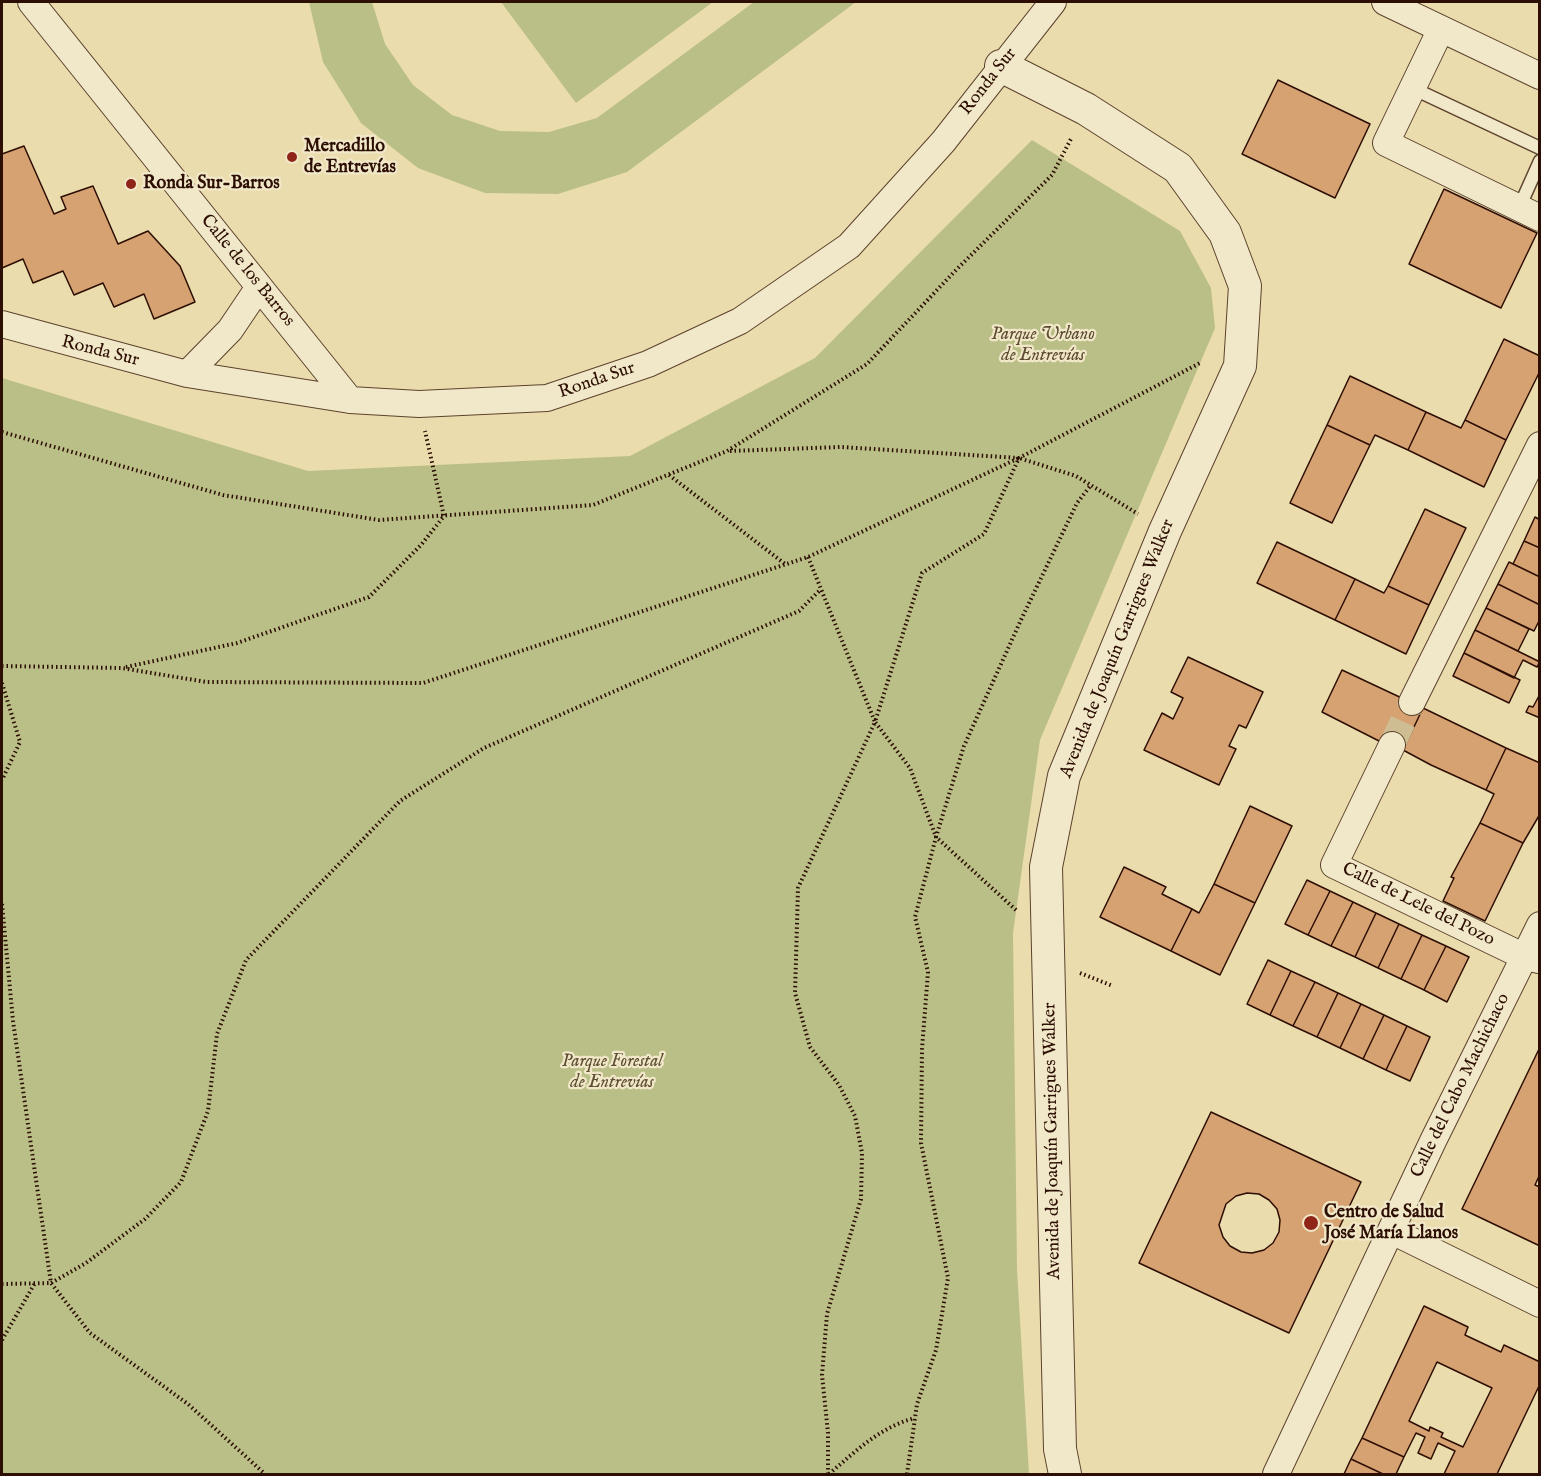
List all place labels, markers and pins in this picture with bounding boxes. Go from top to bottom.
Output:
place label: Mercadillo de Entrevías [304,136,396,178]
marker: Mercadillo de Entrevías [285,150,299,164]
place label: Ronda Sur-Barros [143,173,280,195]
marker: Ronda Sur-Barros [124,177,138,191]
place label: Centro de Salud José María Llanos [1324,1202,1458,1244]
marker: Centro de Salud José María Llanos [1302,1214,1320,1232]

